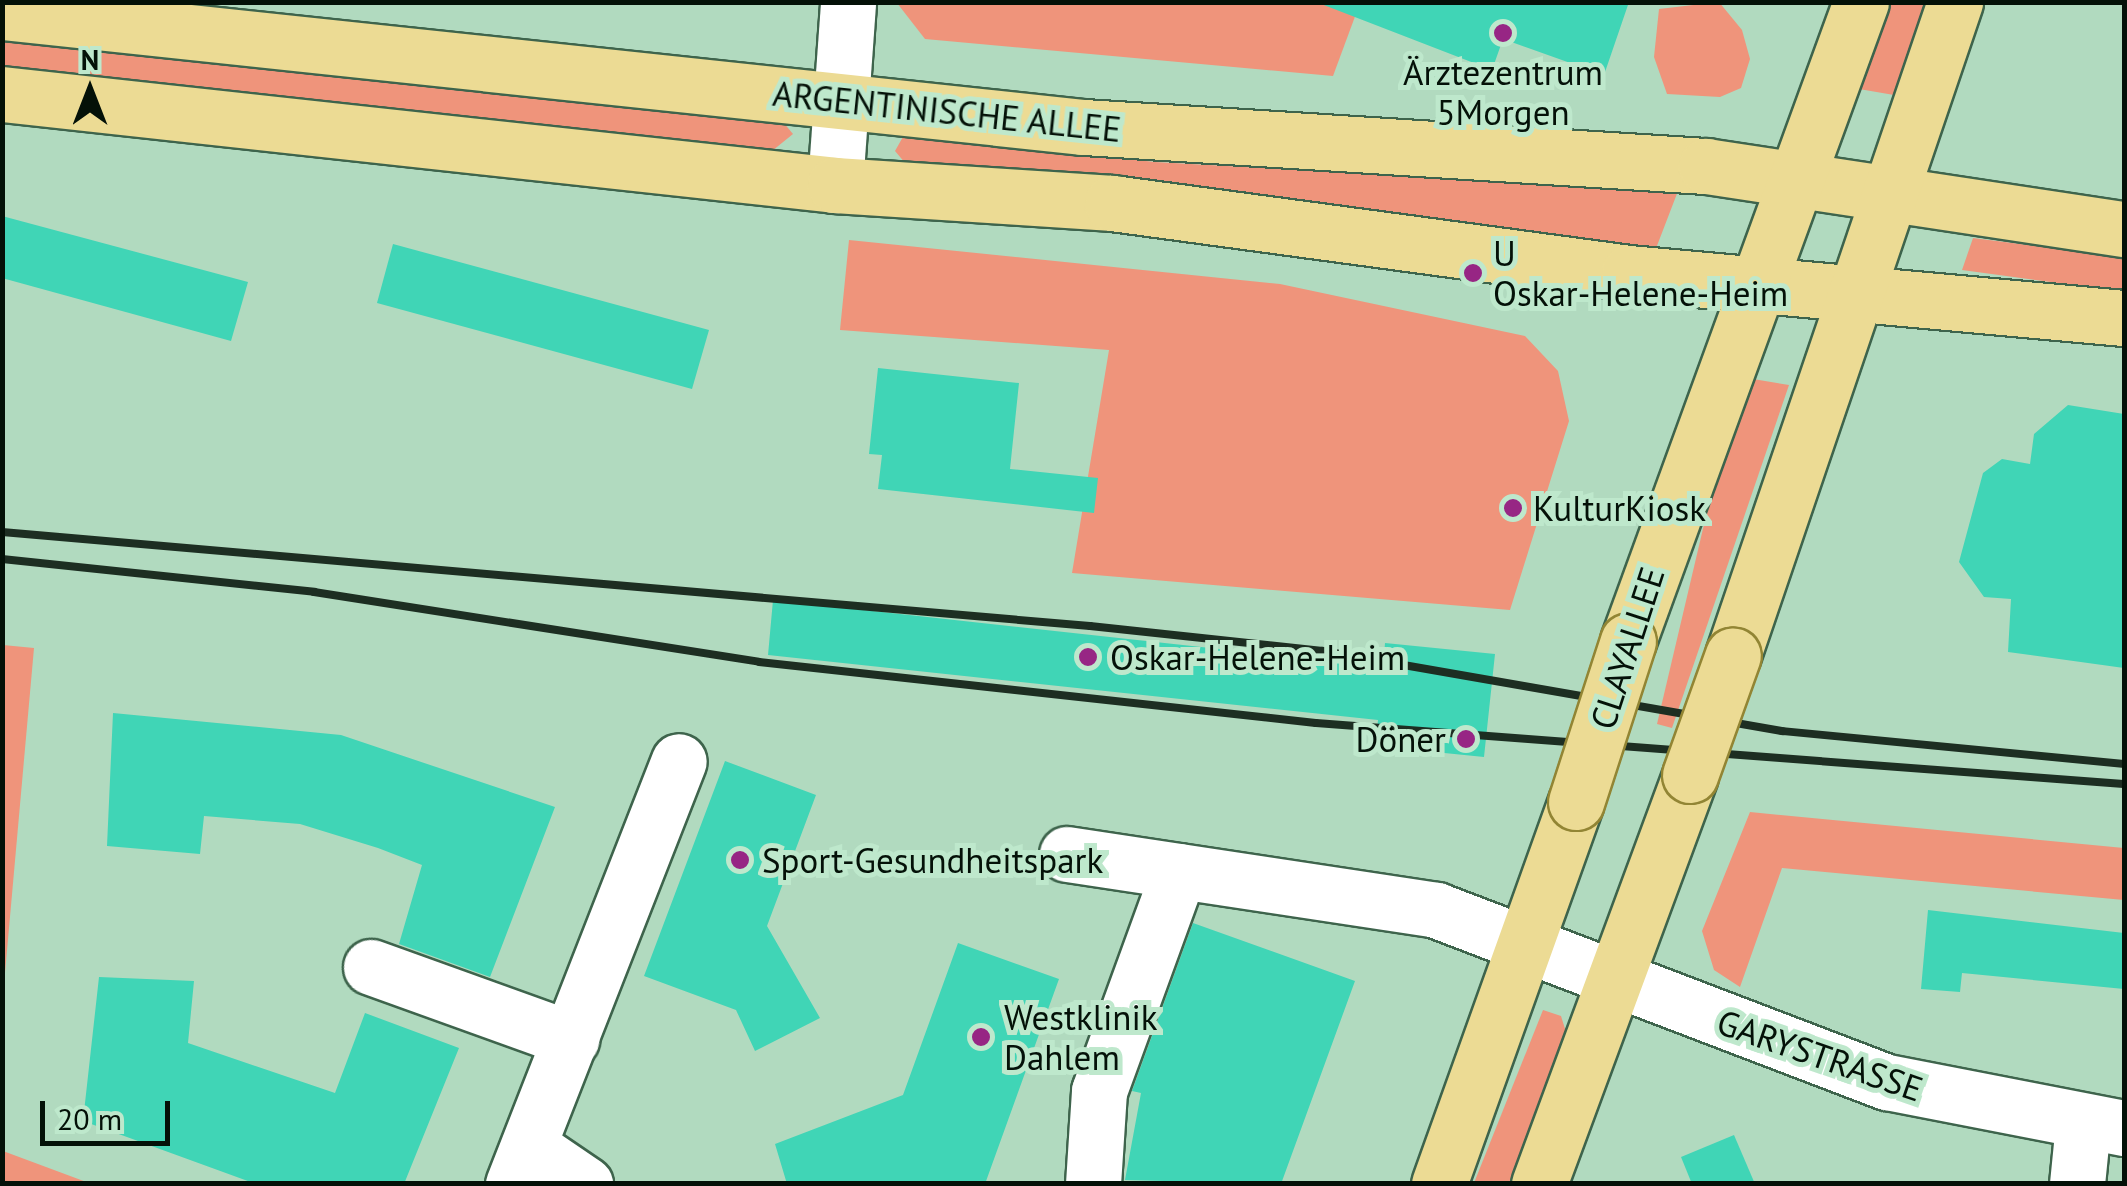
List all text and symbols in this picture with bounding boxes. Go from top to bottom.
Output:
marker: Ärztezentrum 5Morgen [1490,20,1516,46]
north arrow [40,40,140,140]
text: N [81,41,99,78]
place label: Ärztezentrum 5Morgen [1403,51,1603,133]
street label: ARGENTINISCHE ALLEE [770,72,1124,150]
place label: U Oskar-Helene-Heim [1493,232,1788,314]
marker: U Oskar-Helene-Heim [1462,262,1484,284]
place label: KulturKiosk [1533,487,1706,529]
marker: KulturKiosk [1502,497,1524,519]
street label: CLAYALLEE [1581,562,1673,734]
place label: Oskar-Helene-Heim [1110,636,1405,678]
marker: Oskar-Helene-Heim [1075,644,1101,670]
place label: Döner [1356,718,1446,760]
marker: Döner [1455,728,1477,750]
place label: Sport-Gesundheitspark [762,839,1103,881]
marker: Sport-Gesundheitspark [727,847,753,873]
place label: Westklinik Dahlem [1004,996,1158,1078]
street label: GARYSTRASSE [1712,1000,1928,1110]
marker: Westklinik Dahlem [968,1024,994,1050]
scale bar [45,1081,175,1143]
text: 20 m [57,1099,122,1138]

